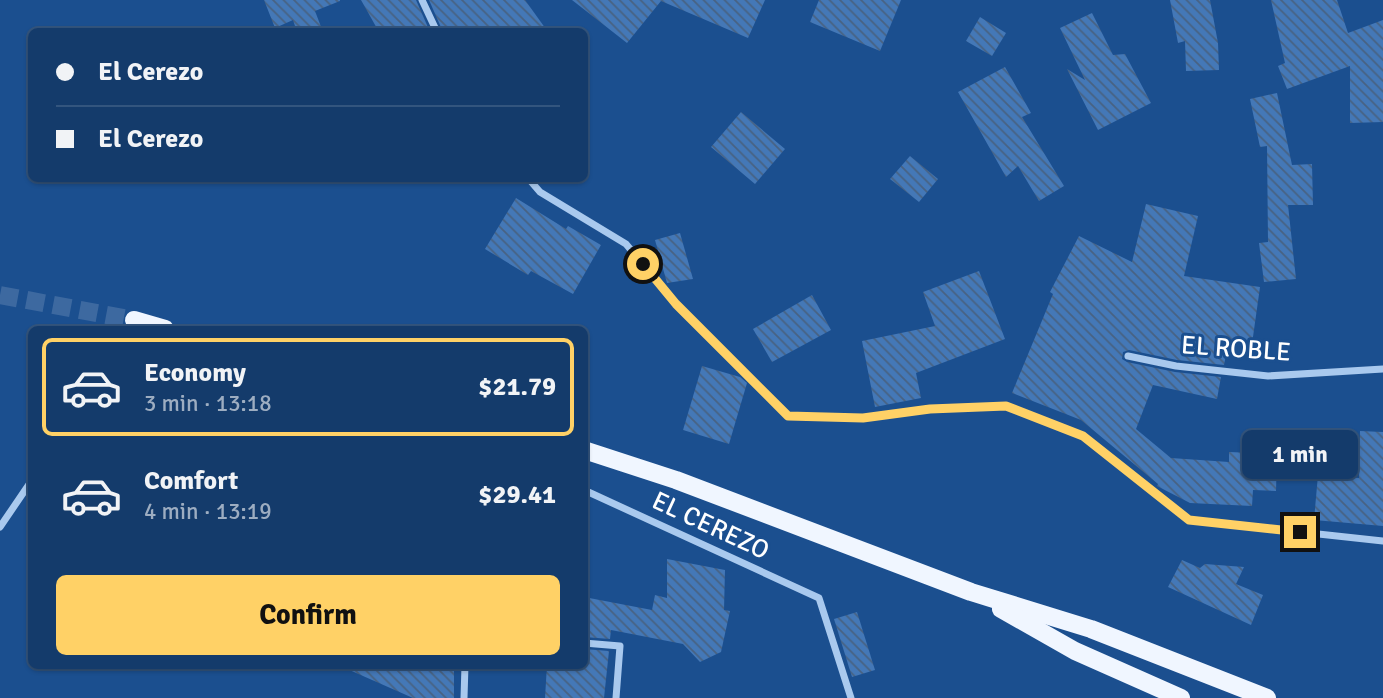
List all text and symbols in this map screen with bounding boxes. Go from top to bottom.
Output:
text: El Cerezo [98,56,203,88]
text: El Cerezo [98,123,203,155]
route start [627,248,659,280]
street label: EL ROBLE [1180,329,1292,369]
icon: car [60,356,123,419]
text: Economy [144,357,246,389]
text: $21.79 [478,371,556,403]
text: 3 min · 13:18 [144,389,272,418]
callout: 1 min [1242,430,1358,480]
text: 1 min [1272,440,1328,469]
icon: car [60,464,123,527]
text: Comfort [144,465,238,497]
text: $29.41 [478,479,556,511]
street label: EL CEREZO [647,485,774,567]
text: 4 min · 13:19 [144,497,272,526]
route end [1284,516,1316,548]
button: Confirm [56,575,560,655]

